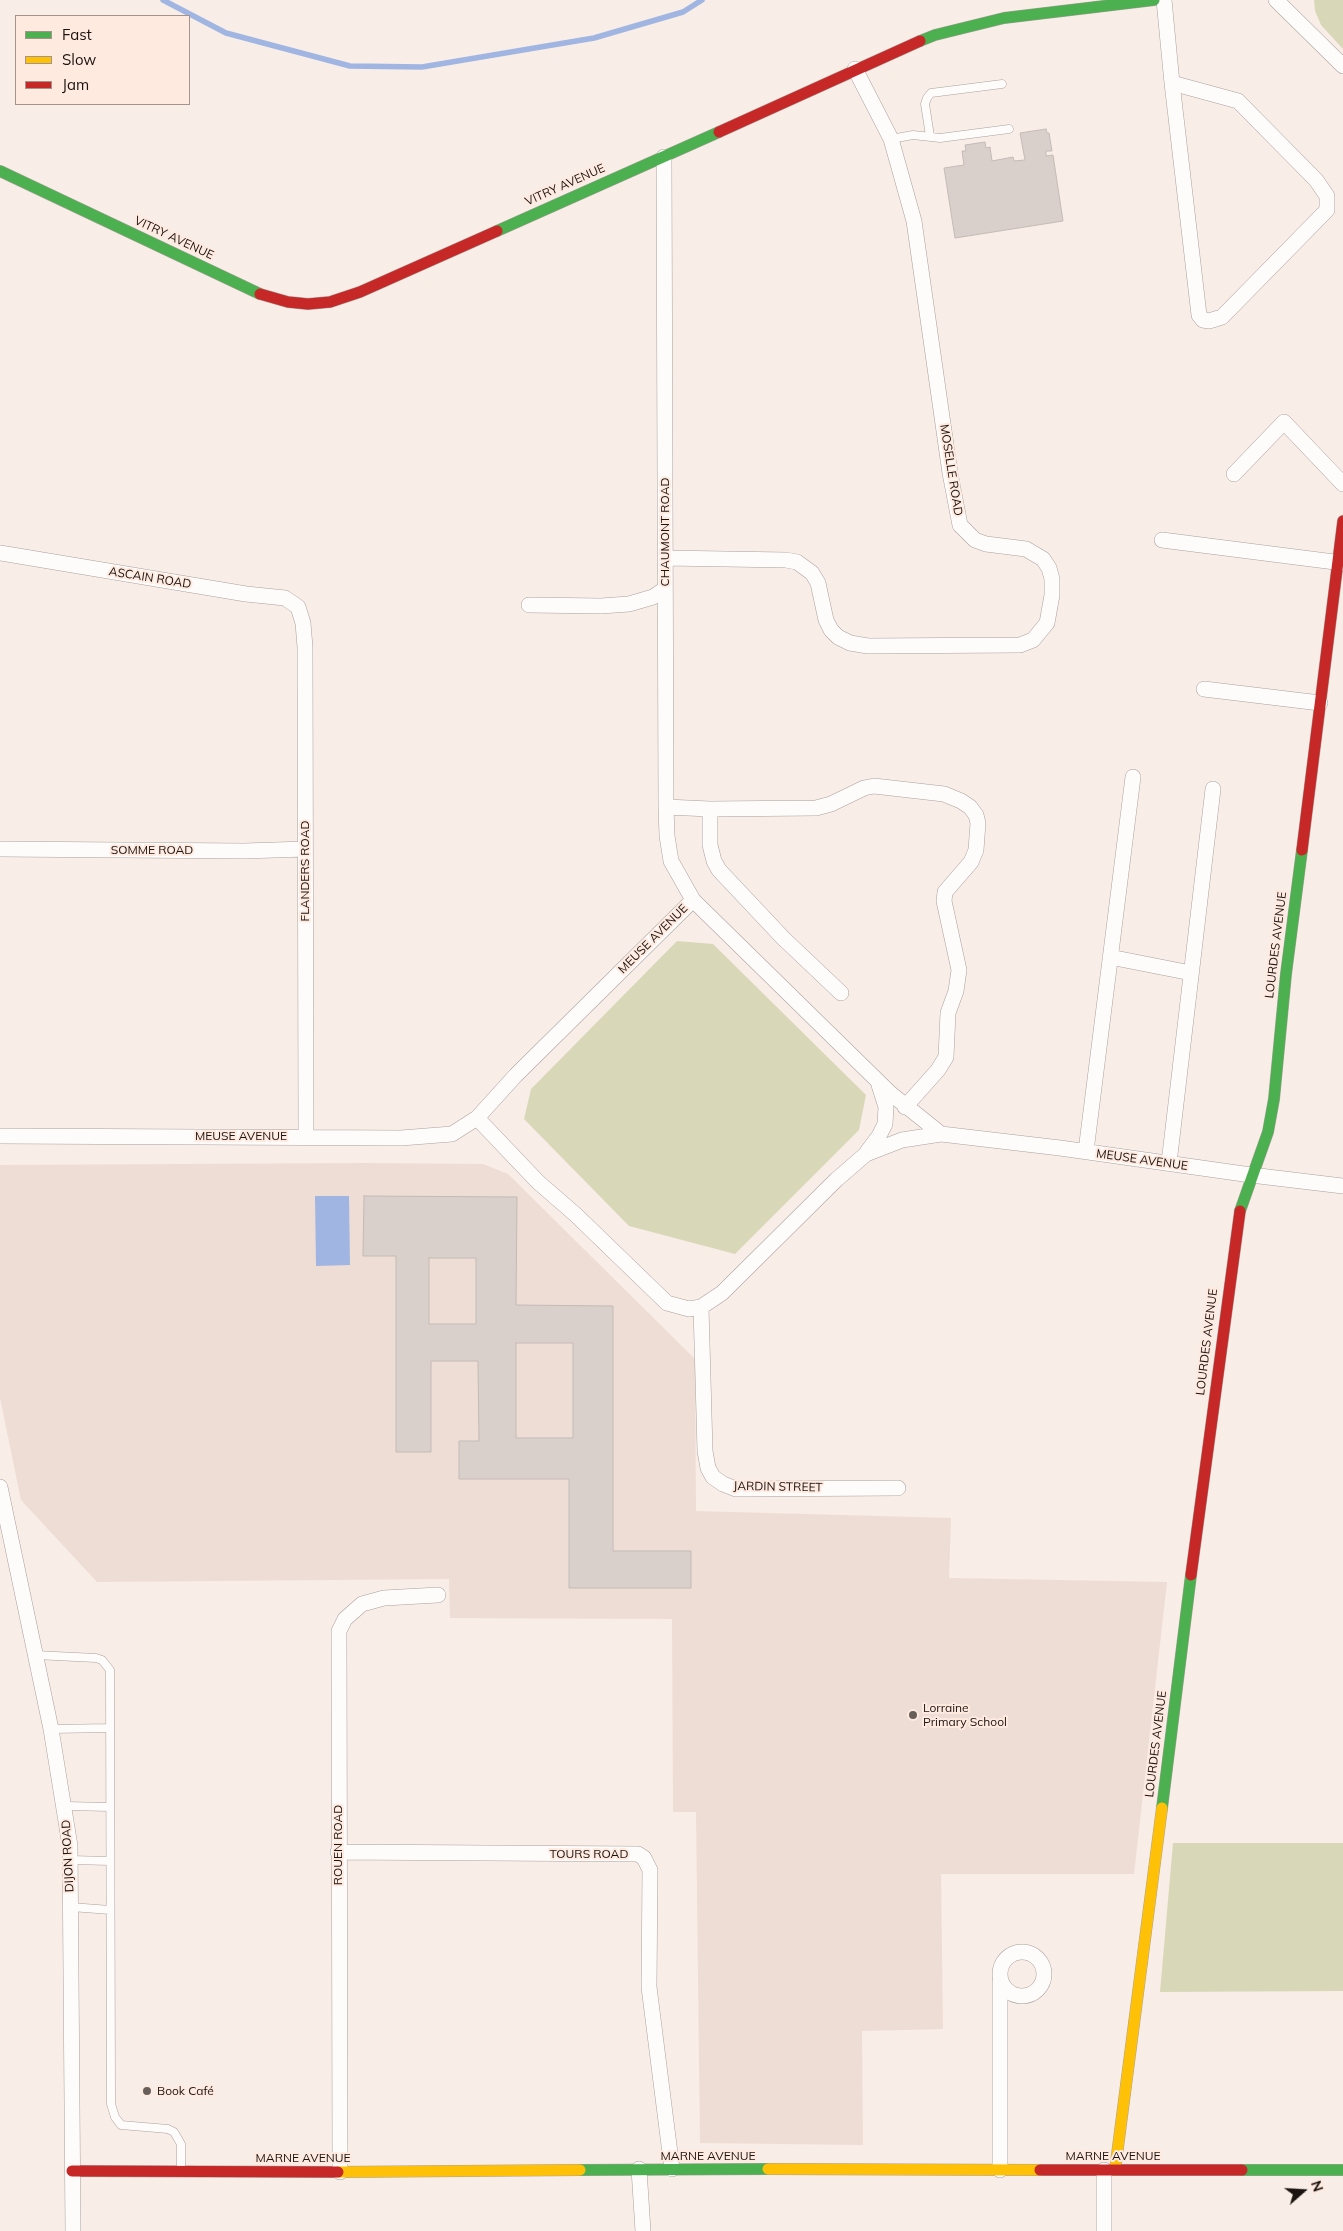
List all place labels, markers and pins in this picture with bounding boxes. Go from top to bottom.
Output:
place label: Lorraine Primary School [923,1701,1007,1729]
marker: Lorraine Primary School [907,1709,919,1721]
place label: Book Café [157,2084,214,2098]
marker: Book Café [141,2085,153,2097]

